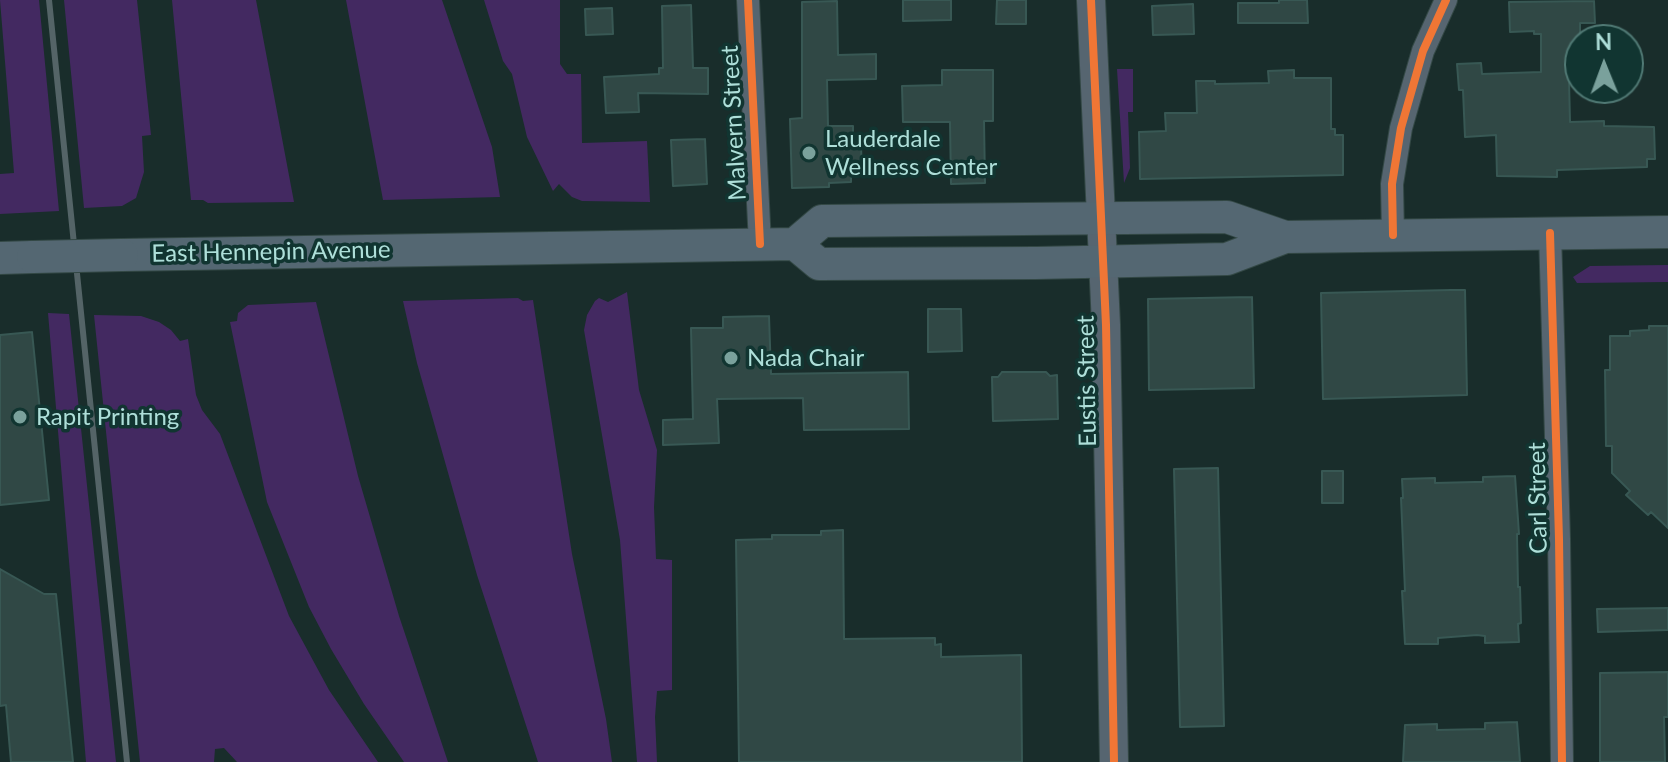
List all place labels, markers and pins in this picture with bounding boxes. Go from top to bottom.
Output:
place label: Lauderdale Wellness Center [825,125,997,181]
marker: Lauderdale Wellness Center [800,144,818,162]
place label: Nada Chair [747,344,864,372]
marker: Nada Chair [722,349,740,367]
place label: Rapit Printing [36,403,179,431]
marker: Rapit Printing [11,408,29,426]

